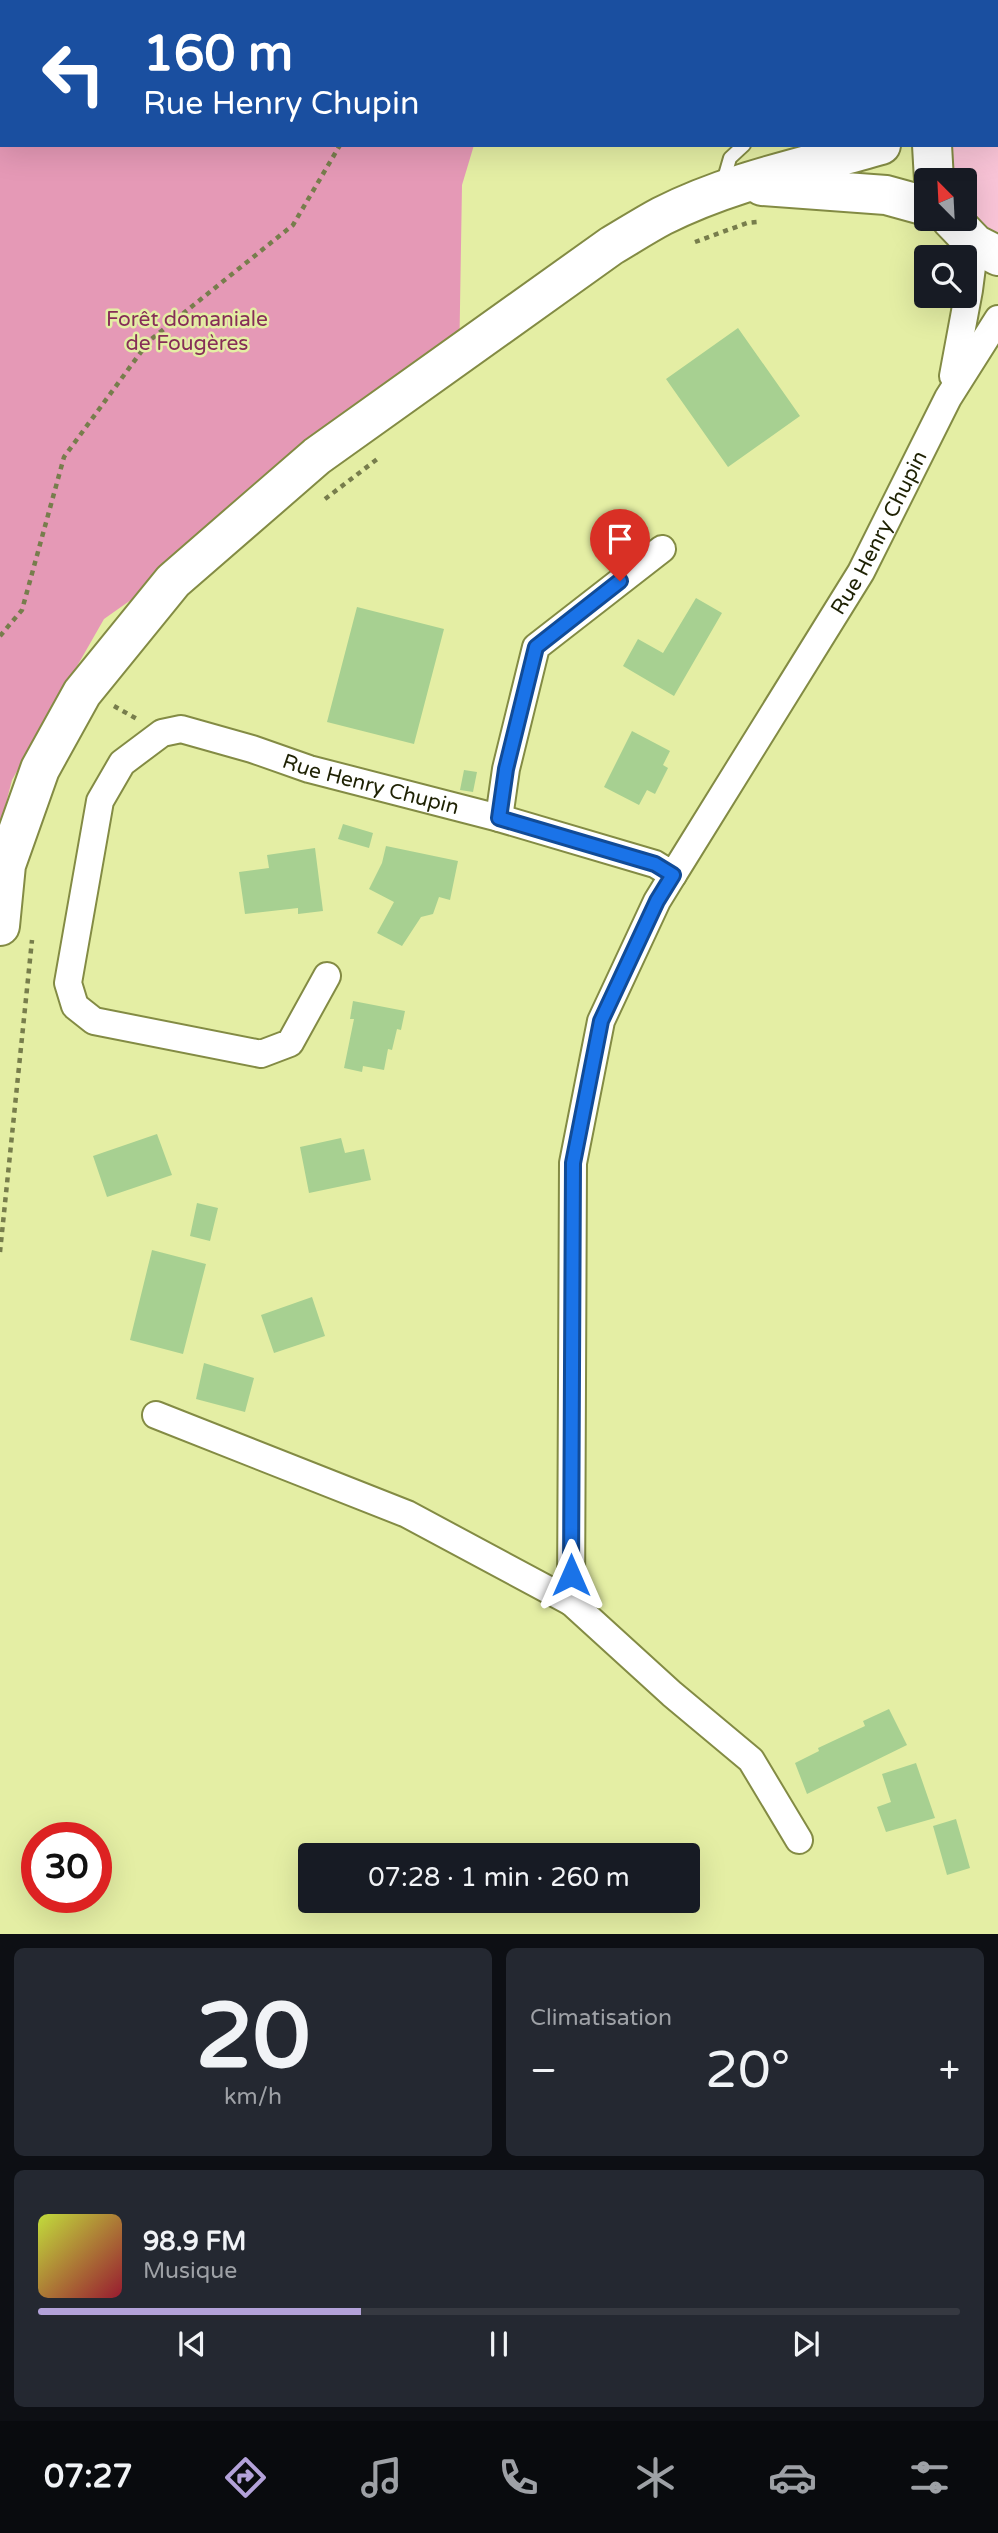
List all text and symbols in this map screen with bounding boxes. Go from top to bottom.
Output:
text: 160 m [143,25,293,84]
icon: left [28,28,119,119]
text: Rue Henry Chupin [143,85,420,123]
north arrow [914,168,976,231]
map controls [914,168,977,308]
button: search [914,245,977,308]
park label: Forêt domaniale de Fougères [106,307,268,356]
street label: Rue Henry Chupin [825,447,932,619]
pin [590,509,650,581]
icon: arrive [601,520,639,558]
street label: Rue Henry Chupin [279,748,462,820]
position arrow [534,1538,608,1612]
speed limit sign: 30 [21,1822,112,1913]
text: 07:28 · 1 min · 260 m [368,1862,630,1893]
text: 20 [196,1982,310,2092]
text: Climatisation [530,2004,672,2032]
text: 20° [705,2039,790,2102]
text: − [530,2048,557,2094]
text: + [939,2048,960,2094]
text: km/h [224,2083,282,2111]
text: 98.9 FM [143,2226,246,2257]
text: Musique [143,2257,237,2285]
icon: previous [173,2325,211,2363]
icon: pause [480,2325,518,2363]
icon: next [787,2325,825,2363]
icon: directions [221,2453,270,2502]
icon: music [357,2453,406,2502]
icon: phone [494,2453,543,2502]
icon: climate [631,2453,680,2502]
icon: car [768,2453,817,2502]
icon: filters [905,2453,954,2502]
text: 07:27 [44,2458,133,2496]

